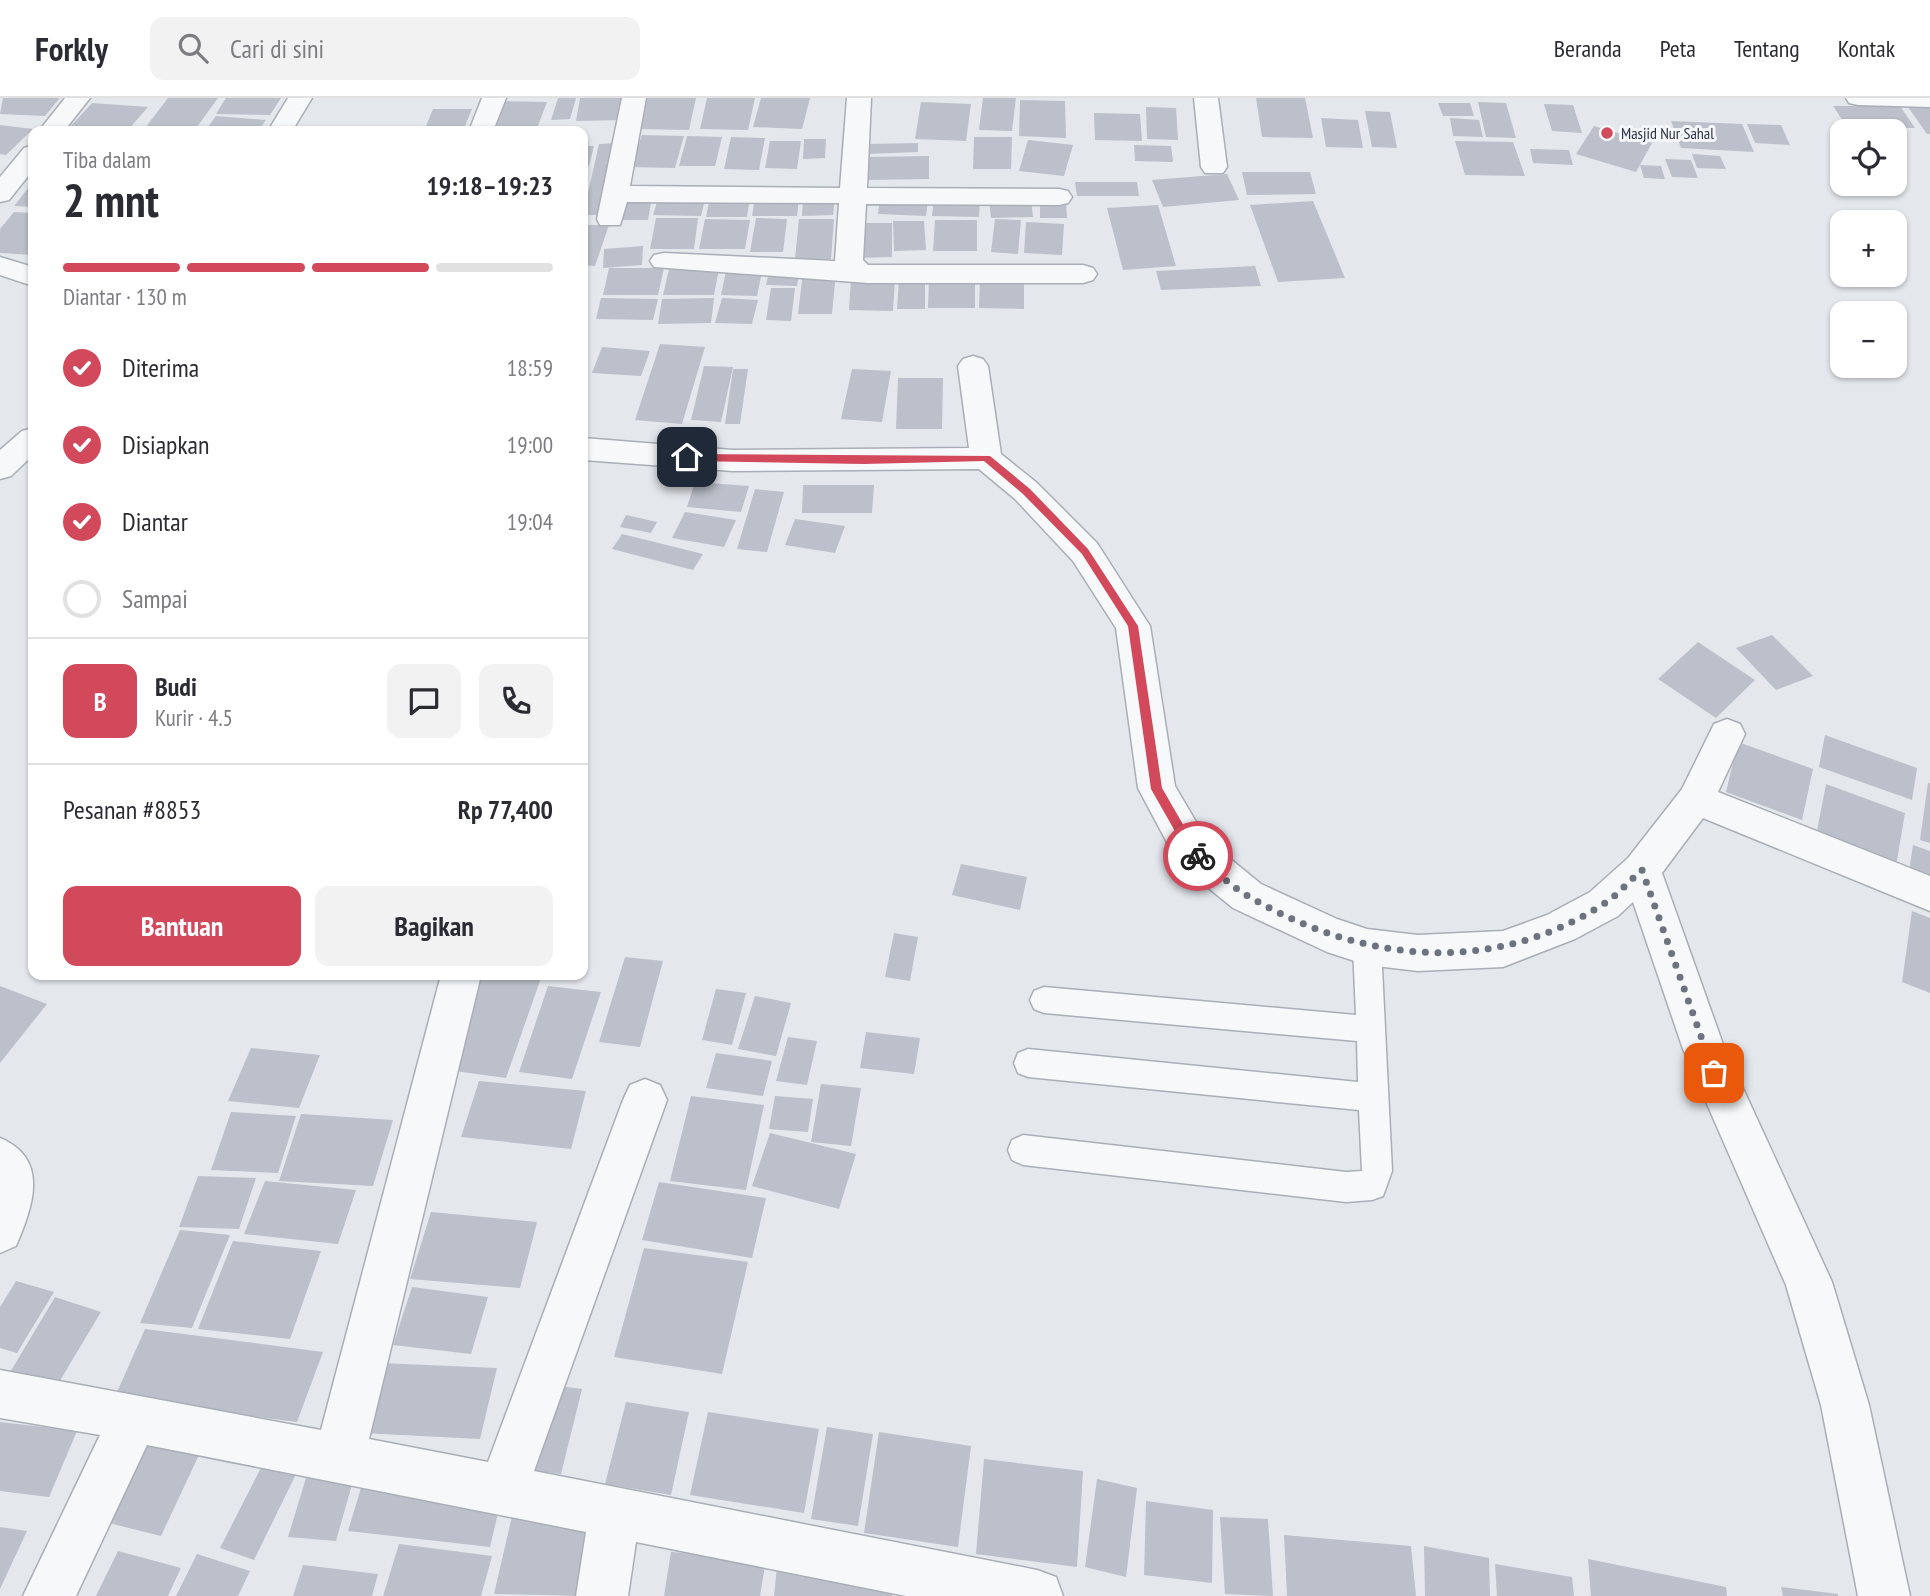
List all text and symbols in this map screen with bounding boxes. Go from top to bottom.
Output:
search box [150,17,640,80]
text: Forkly [35,27,108,70]
icon: search [174,29,212,67]
text: Cari di sini [230,32,324,65]
text: Beranda [1554,33,1622,64]
text: Peta [1660,33,1696,64]
text: Tentang [1734,33,1800,64]
text: Kontak [1838,33,1895,64]
map controls [1830,119,1907,378]
button: locate [1830,119,1907,196]
place label: Masjid Nur Sahal [1621,123,1714,143]
marker: Masjid Nur Sahal [1599,125,1615,141]
text: Tiba dalam [63,145,151,174]
text: 19:18–19:23 [426,169,553,202]
text: 2 mnt [63,170,159,230]
button: + [1830,210,1907,287]
text: Diantar · 130 m [63,282,187,311]
button: − [1830,301,1907,378]
icon: check [63,349,101,387]
text: Diterima [122,351,199,384]
text: 18:59 [507,353,553,382]
icon: check [63,426,101,464]
pin [657,427,717,487]
text: Disiapkan [122,428,209,461]
text: 19:00 [507,430,553,459]
icon: home [668,438,706,476]
icon: check [63,503,101,541]
text: Diantar [122,505,188,538]
text: 19:04 [507,507,553,536]
text: Sampai [122,582,188,615]
button: chat [387,664,461,738]
button: phone [479,664,553,738]
text: Budi [155,670,197,703]
text: B [94,685,106,718]
text: Kurir · 4.5 [155,703,233,732]
text: Pesanan #8853 [63,793,201,826]
text: Rp 77,400 [458,793,553,826]
courier [1163,821,1233,891]
icon: bike [1179,837,1217,875]
button: Bantuan [63,886,301,966]
button: Bagikan [315,886,553,966]
pin [1684,1043,1744,1103]
icon: bag [1695,1054,1733,1092]

